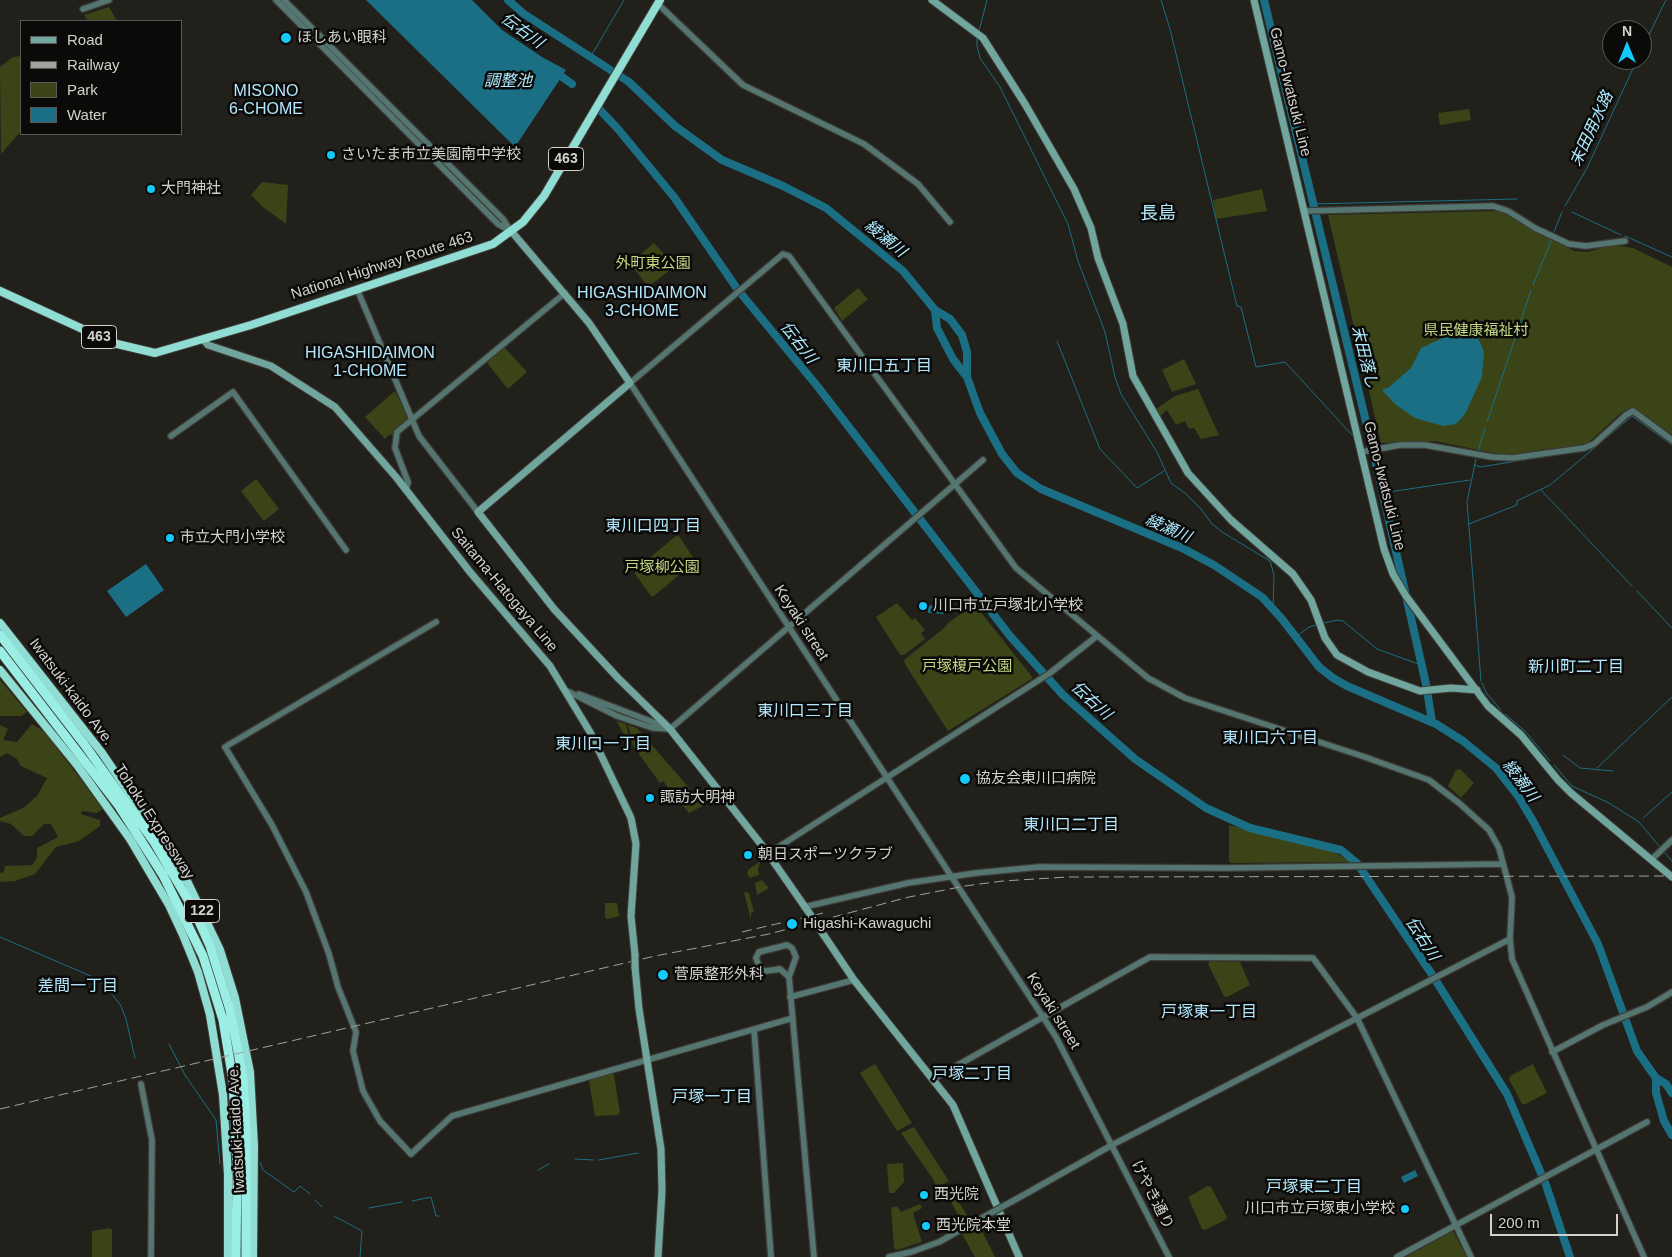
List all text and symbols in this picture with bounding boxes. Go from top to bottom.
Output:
water label: 伝右川 [497,9,547,53]
legend [20,20,182,135]
north arrow [1602,20,1652,70]
text: N [1622,23,1632,39]
street label: Gamo-Iwatsuki Line [1265,26,1315,158]
place label: ほしあい眼科 [297,29,387,47]
text: Road [67,31,103,48]
marker: ほしあい眼科 [279,31,293,45]
text: Railway [67,56,120,73]
water label: 調整池 [484,72,532,92]
text: Park [67,81,98,98]
district label: MISONO 6-CHOME [225,82,307,120]
water label: 末田用水路 [1566,89,1618,169]
text: Water [67,106,106,123]
place label: さいたま市立美園南中学校 [341,146,521,164]
road number: 463 [548,148,584,170]
marker: さいたま市立美園南中学校 [325,149,337,161]
place label: 大門神社 [161,180,221,198]
marker: 大門神社 [145,183,157,195]
district label: 長島 [1140,203,1176,225]
water label: 綾瀬川 [860,216,910,262]
street label: National Highway Route 463 [289,228,475,304]
park label: 外町東公園 [616,255,690,273]
district label: HIGASHIDAIMON 3-CHOME [569,284,715,322]
water label: 伝右川 [776,318,820,368]
park label: 県民健康福祉村 [1424,322,1528,340]
water label: 末田落し [1347,324,1381,390]
road number: 463 [82,326,116,348]
district label: HIGASHIDAIMON 1-CHOME [297,344,443,382]
district label: 東川口五丁目 [836,357,932,377]
street label: Gamo-Iwatsuki Line [1359,420,1409,552]
water label: 綾瀬川 [1142,510,1194,548]
district label: 東川口四丁目 [605,517,701,537]
street label: Saitama-Hatogaya Line [447,524,561,656]
place label: 市立大門小学校 [180,529,285,547]
marker: 市立大門小学校 [164,532,176,544]
park label: 戸塚柳公園 [625,559,699,577]
street label: Keyaki street [770,582,832,664]
place label: 川口市立戸塚北小学校 [933,597,1083,615]
marker: 川口市立戸塚北小学校 [917,600,929,612]
street label: Iwatsuki-kaido Ave. [25,635,117,749]
park label: 戸塚榎戸公園 [922,658,1012,676]
district label: 新川町二丁目 [1528,658,1624,678]
water label: 伝右川 [1067,678,1115,724]
district label: 東川口三丁目 [757,702,853,722]
district label: 東川口六丁目 [1222,729,1318,749]
district label: 東川口一丁目 [555,735,651,755]
water label: 綾瀬川 [1498,756,1542,806]
street label: Tohoku Expressway [110,761,198,883]
place label: 協友会東川口病院 [976,770,1096,788]
marker: 協友会東川口病院 [958,772,972,786]
place label: 諏訪大明神 [660,789,735,807]
marker: 諏訪大明神 [644,792,656,804]
district label: 東川口二丁目 [1023,816,1119,836]
place label: 朝日スポーツクラブ [758,846,893,864]
marker: 朝日スポーツクラブ [742,849,754,861]
road number: 122 [184,899,220,922]
water label: 伝右川 [1401,914,1443,964]
place label: Higashi-Kawaguchi [803,915,931,933]
marker: Higashi-Kawaguchi [785,917,799,931]
place label: 菅原整形外科 [674,966,764,984]
marker: 菅原整形外科 [656,968,670,982]
street label: Keyaki street [1022,969,1084,1053]
district label: 差間一丁目 [38,977,118,997]
district label: 戸塚東一丁目 [1161,1003,1257,1023]
street label: Iwatsuki-kaido Ave. [225,1064,249,1194]
district label: 戸塚二丁目 [932,1065,1012,1085]
district label: 戸塚一丁目 [672,1088,752,1108]
street label: けやき通り [1127,1158,1177,1232]
district label: 戸塚東二丁目 [1266,1178,1362,1198]
place label: 西光院 [934,1186,979,1204]
marker: 西光院 [918,1189,930,1201]
place label: 川口市立戸塚東小学校 [1245,1200,1395,1218]
marker: 川口市立戸塚東小学校 [1399,1203,1411,1215]
scale bar [1492,1204,1620,1236]
text: 200 m [1498,1214,1540,1231]
place label: 西光院本堂 [936,1217,1011,1235]
marker: 西光院本堂 [920,1220,932,1232]

